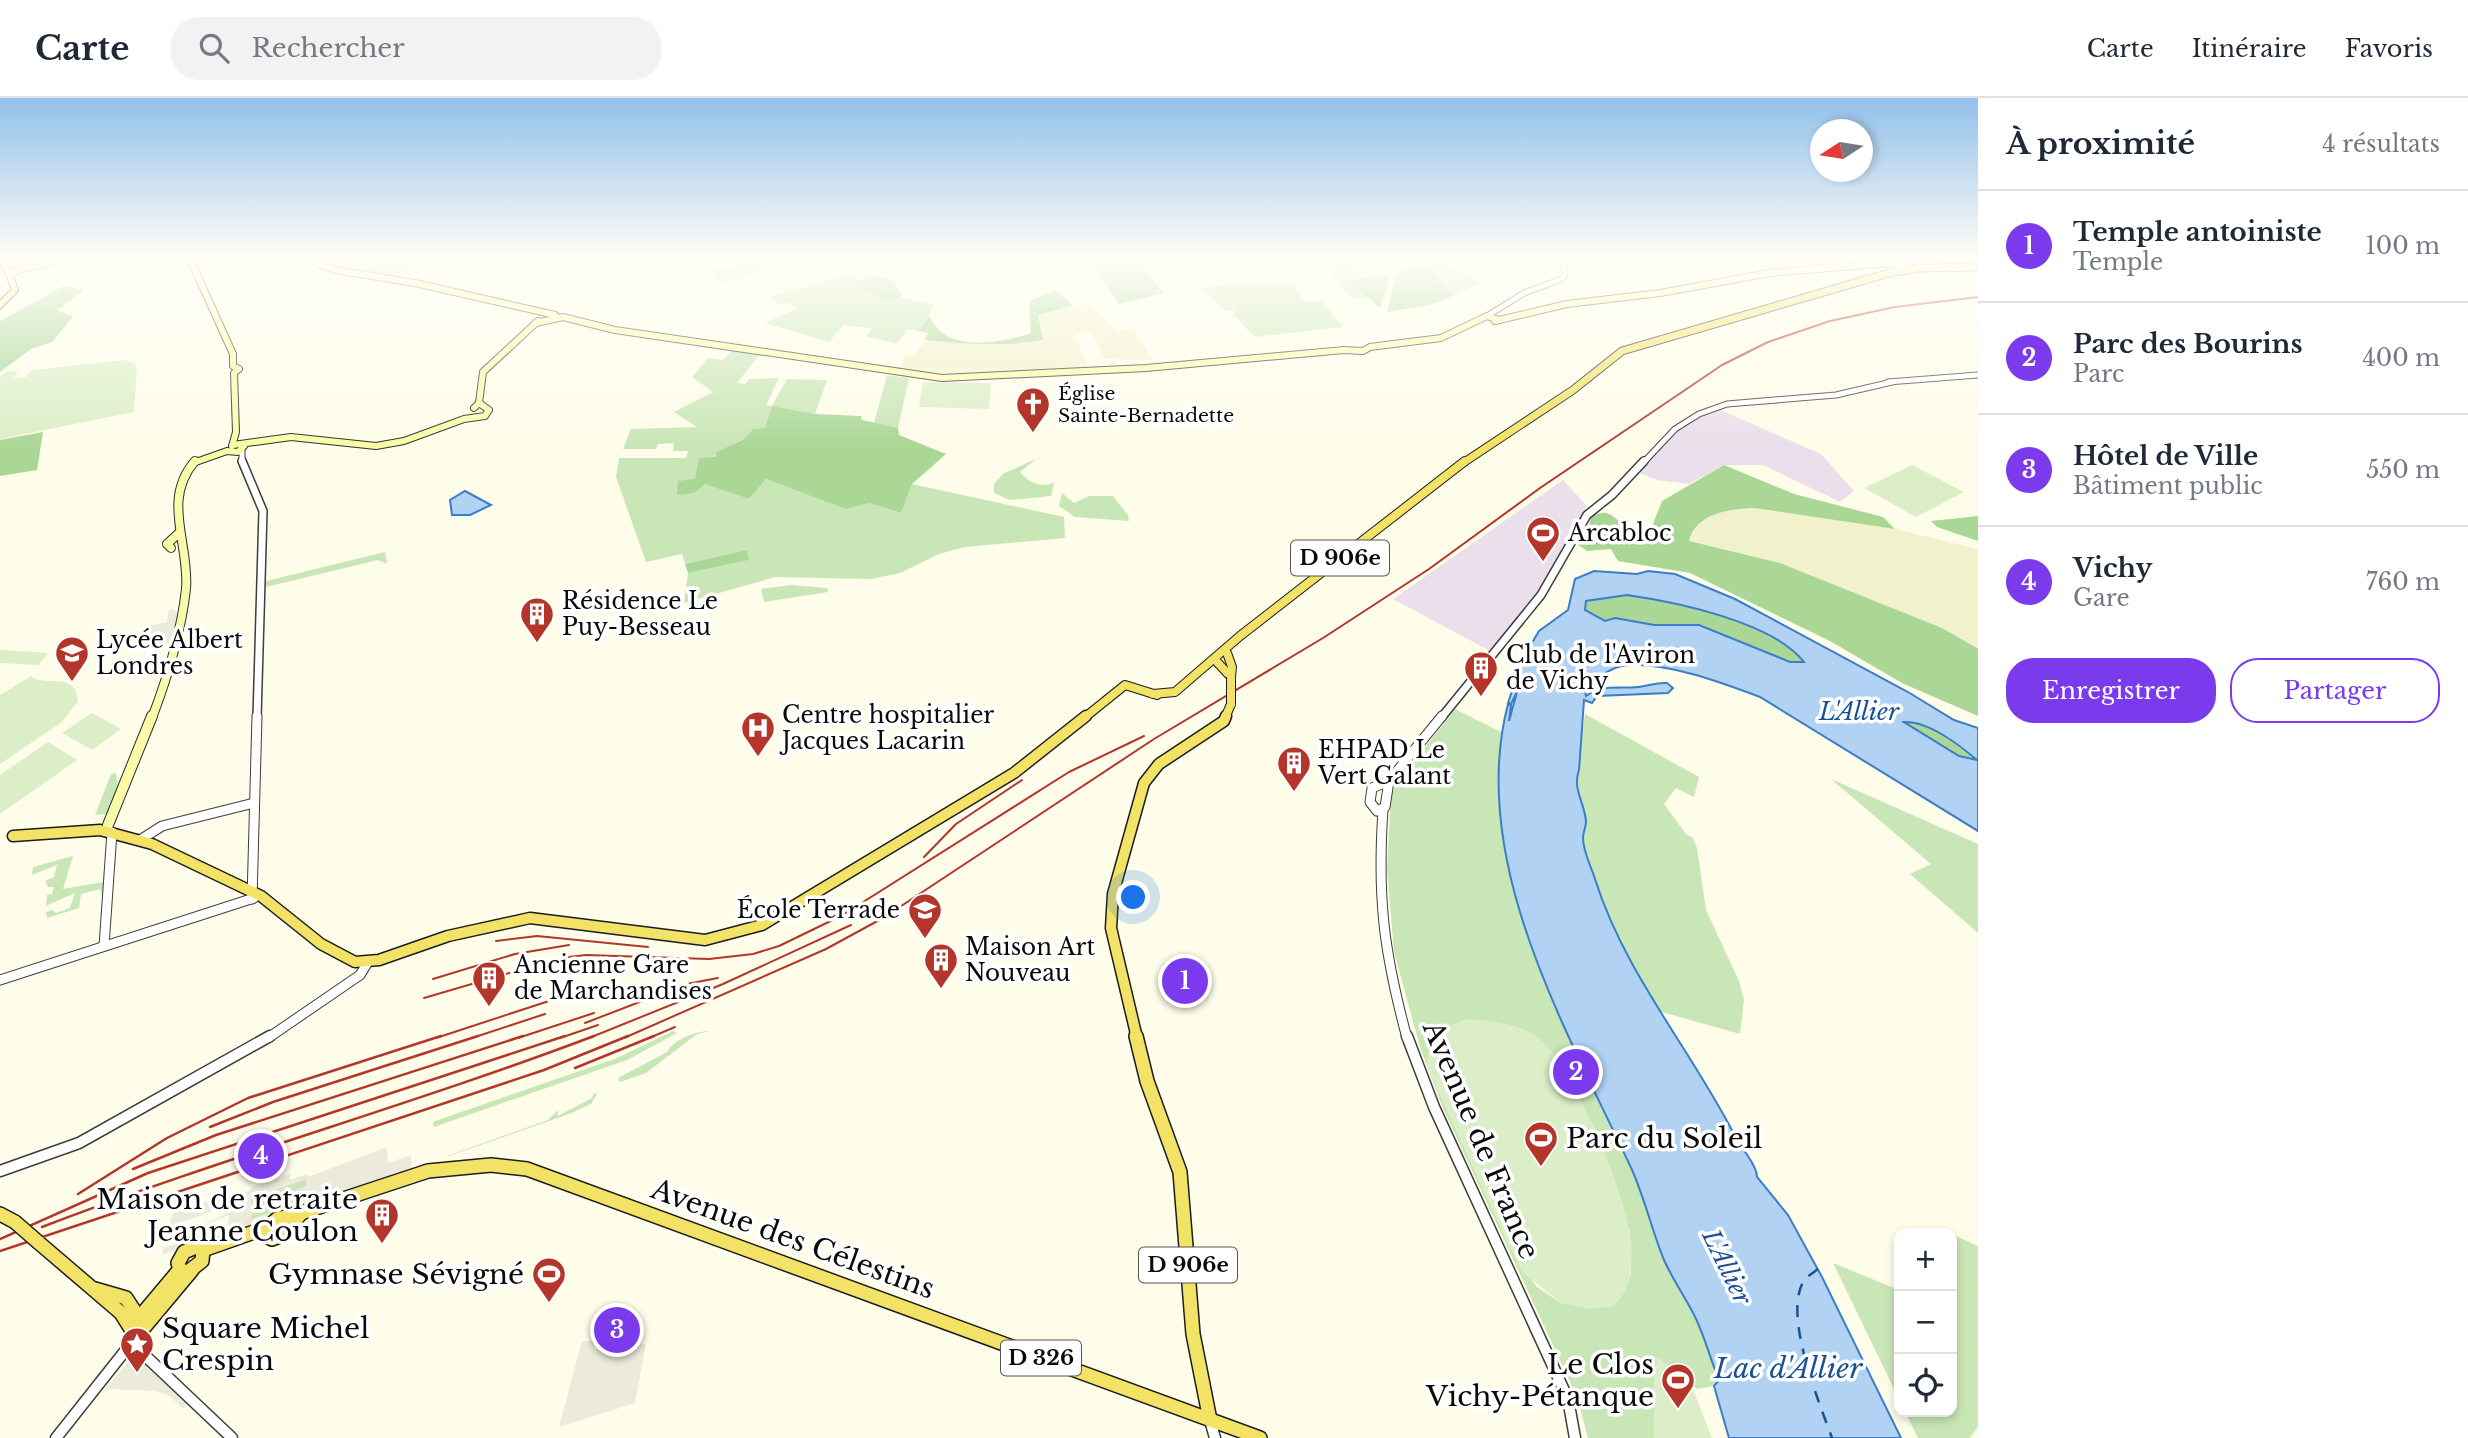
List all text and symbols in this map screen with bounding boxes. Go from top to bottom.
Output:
search box [171,17,661,80]
text: Carte [35,28,129,69]
icon: search [195,29,233,67]
text: Rechercher [251,32,405,64]
text: Carte [2087,34,2154,63]
text: Itinéraire [2192,34,2307,63]
text: Favoris [2345,34,2433,63]
north arrow [1810,119,1873,182]
text: À proximité [2006,125,2195,162]
text: 4 résultats [2322,130,2440,158]
text: Temple antoiniste [2073,216,2322,248]
text: 1 [2024,232,2034,260]
text: 100 m [2366,232,2440,260]
text: Temple [2073,248,2163,276]
text: Parc des Bourins [2073,328,2303,360]
text: 2 [2022,344,2036,372]
text: 400 m [2362,344,2440,372]
text: Parc [2073,360,2124,388]
place label: Église Sainte-Bernadette [1058,382,1234,427]
church icon: Église Sainte-Bernadette [1014,385,1052,434]
text: Hôtel de Ville [2073,440,2258,472]
text: 3 [2022,456,2036,484]
text: 550 m [2366,456,2440,484]
text: Bâtiment public [2073,472,2263,500]
sports icon: Arcabloc [1524,514,1562,563]
place label: Arcabloc [1567,519,1671,547]
road number: D 906e [1291,540,1389,575]
text: Vichy [2073,552,2152,584]
text: 4 [2021,568,2037,596]
text: 760 m [2366,568,2440,596]
text: Gare [2073,584,2130,612]
place label: Résidence Le Puy-Besseau [562,587,718,641]
building icon: Résidence Le Puy-Besseau [518,595,556,644]
place label: Lycée Albert Londres [96,626,243,680]
school or university icon: Lycée Albert Londres [53,634,91,683]
place label: Club de l'Aviron de Vichy [1506,641,1695,695]
building icon: Club de l'Aviron de Vichy [1462,649,1500,698]
button: Enregistrer [2006,658,2216,723]
button: Partager [2230,658,2440,723]
water label: L'Allier [1818,697,1900,726]
place label: Centre hospitalier Jacques Lacarin [779,701,994,755]
hospital icon: Centre hospitalier Jacques Lacarin [739,709,777,758]
place label: EHPAD Le Vert Galant [1317,736,1451,790]
building icon: EHPAD Le Vert Galant [1275,744,1313,793]
your location [1116,880,1150,914]
school or university icon: École Terrade [906,891,944,940]
place label: École Terrade [737,895,900,924]
place label: Maison Art Nouveau [965,933,1095,987]
building icon: Maison Art Nouveau [922,941,960,990]
place label: Ancienne Gare de Marchandises [513,951,712,1005]
pin: 1 [1162,955,1208,1007]
building icon: Ancienne Gare de Marchandises [470,959,508,1008]
street label: Avenue de France [1415,1015,1547,1264]
pin: 2 [1553,1046,1599,1098]
sports icon: Parc du Soleil [1522,1119,1560,1168]
place label: Parc du Soleil [1566,1121,1762,1156]
pin: 4 [238,1130,284,1182]
street label: Avenue des Célestins [646,1171,939,1307]
place label: Maison de retraite Jeanne Coulon [96,1182,358,1249]
building icon: Maison de retraite Jeanne Coulon [363,1196,401,1245]
water label: L'Allier [1696,1224,1758,1310]
map controls [1894,1228,1957,1417]
button: + [1894,1228,1957,1291]
road number: D 906e [1139,1248,1237,1282]
sports icon: Gymnase Sévigné [530,1255,568,1304]
place label: Gymnase Sévigné [268,1257,524,1292]
button: − [1894,1291,1957,1354]
pin: 3 [594,1304,640,1356]
place label: Square Michel Crespin [162,1311,369,1378]
place icon: Square Michel Crespin [118,1325,156,1374]
road number: D 326 [1001,1340,1081,1376]
place label: Le Clos Vichy-Pétanque [1425,1347,1654,1414]
water label: Lac d'Allier [1713,1351,1863,1386]
button: locate [1894,1354,1957,1417]
sports icon: Le Clos Vichy-Pétanque [1659,1361,1697,1410]

